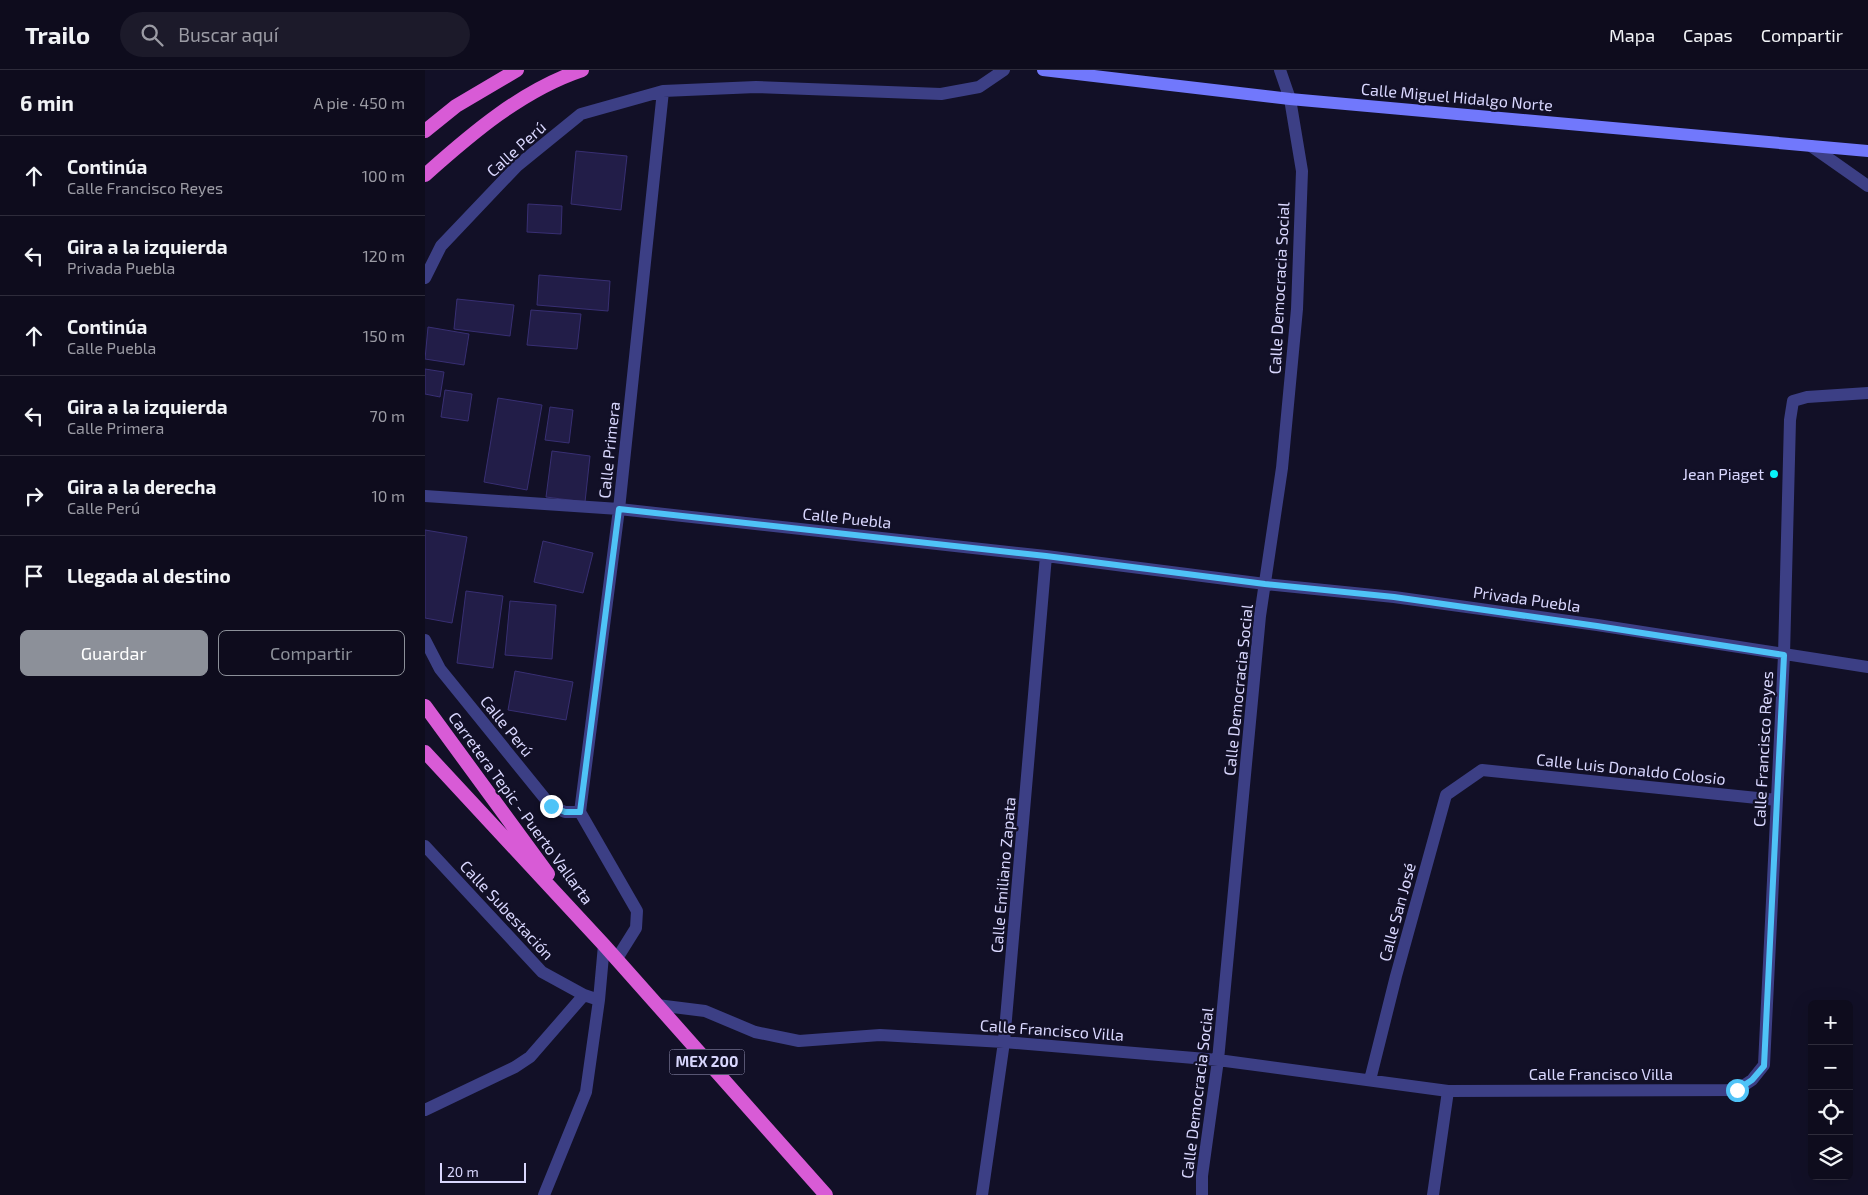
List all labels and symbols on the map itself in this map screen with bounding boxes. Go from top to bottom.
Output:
street label: Calle Miguel Hidalgo Norte [1360,79,1554,114]
street label: Calle Perú [482,117,549,180]
street label: Calle Democracia Social [1265,201,1293,375]
street label: Calle Primera [594,401,623,499]
place label: Jean Piaget [1683,464,1764,483]
marker: Jean Piaget [1768,468,1780,480]
street label: Calle Puebla [802,503,892,532]
street label: Privada Puebla [1472,582,1582,615]
street label: Calle Democracia Social [1219,603,1256,777]
street label: Calle Francisco Reyes [1749,671,1776,827]
street label: Calle Perú [477,691,538,760]
street label: Carretera Tepic - Puerto Vallarta [445,708,598,908]
street label: Calle Luis Donaldo Colosio [1535,749,1727,788]
route end [540,795,563,818]
street label: Calle Emiliano Zapata [986,796,1019,954]
street label: Calle Subestación [457,856,558,963]
street label: Calle San José [1374,861,1419,963]
street label: Calle Democracia Social [1177,1006,1216,1180]
street label: Calle Francisco Villa [979,1015,1125,1044]
road number: MEX 200 [669,1050,745,1074]
street label: Calle Francisco Villa [1529,1064,1673,1083]
route start [1726,1079,1749,1102]
scale bar [440,1160,526,1183]

